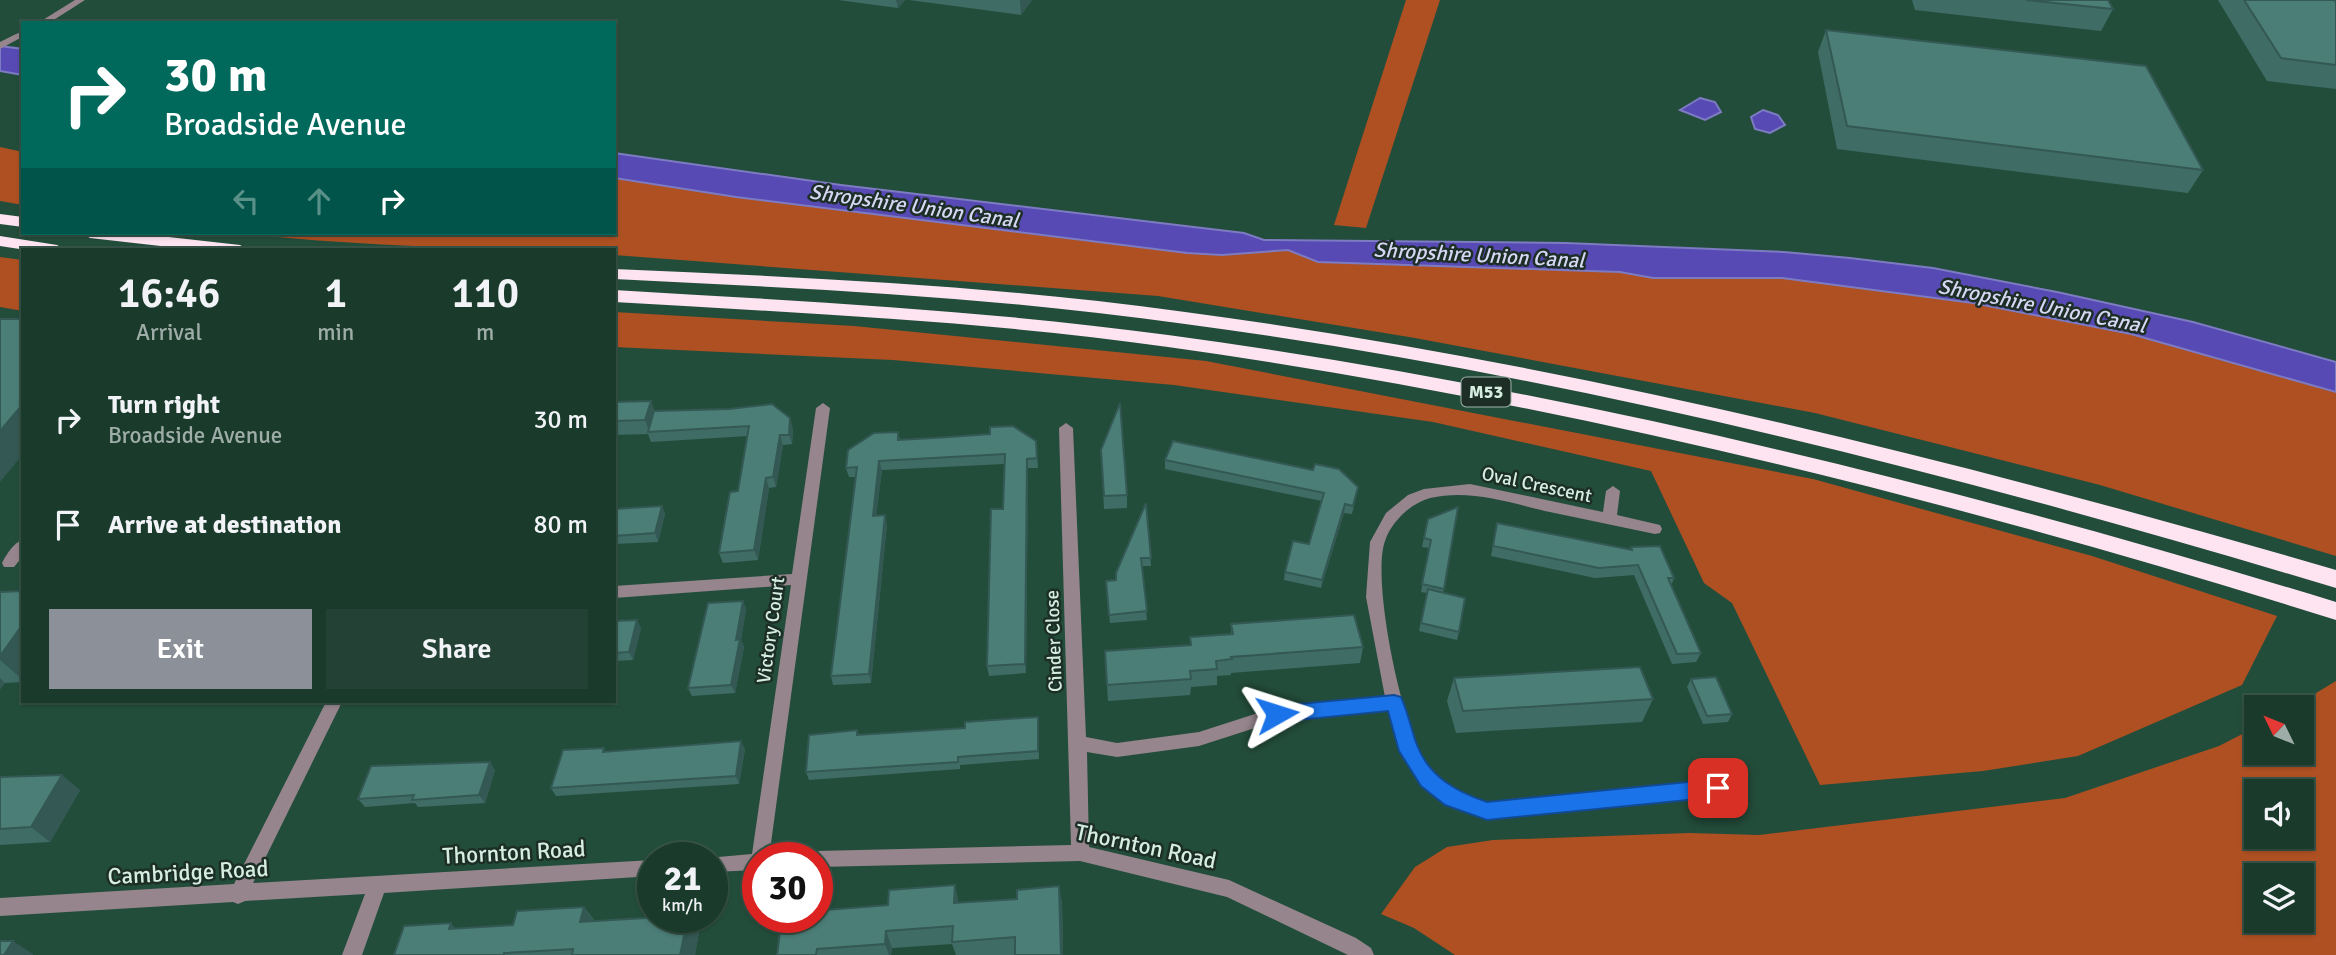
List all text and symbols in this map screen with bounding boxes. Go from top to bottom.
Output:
text: 30 m [164,45,267,105]
icon: right [49,49,140,140]
text: Broadside Avenue [164,105,407,144]
water label: Shropshire Union Canal [808,178,1022,234]
icon: left [227,182,265,220]
icon: ahead [300,182,338,220]
icon: right [373,182,411,220]
water label: Shropshire Union Canal [1373,236,1587,274]
text: 16:46 [118,268,220,319]
text: 1 [324,268,347,319]
text: 110 [451,268,519,319]
water label: Shropshire Union Canal [1936,273,2150,339]
text: Arrival [136,318,202,347]
text: min [317,318,354,347]
text: m [476,318,494,347]
road number: M53 [1462,378,1510,406]
text: Turn right [108,389,220,421]
icon: right [49,401,87,439]
text: 30 m [533,404,588,436]
text: Broadside Avenue [108,421,282,450]
street label: Oval Crescent [1480,462,1594,508]
icon: arrive [49,506,87,544]
text: Arrive at destination [108,509,341,541]
text: 80 m [533,509,588,541]
street label: Victory Court [752,575,790,685]
street label: Cinder Close [1040,589,1068,693]
button: Exit [49,609,312,689]
button: Share [326,609,588,689]
position arrow [1240,677,1314,751]
north arrow [2244,695,2314,765]
map controls [2244,695,2314,933]
pin [1688,758,1748,818]
icon: arrive [1699,769,1737,807]
button: sound [2244,779,2314,849]
street label: Thornton Road [1073,817,1219,876]
street label: Thornton Road [442,834,586,871]
speed limit sign: 30 [742,842,833,933]
street label: Cambridge Road [107,854,269,891]
text: 21 [664,857,701,900]
button: layers [2244,863,2314,933]
text: km/h [662,894,703,916]

